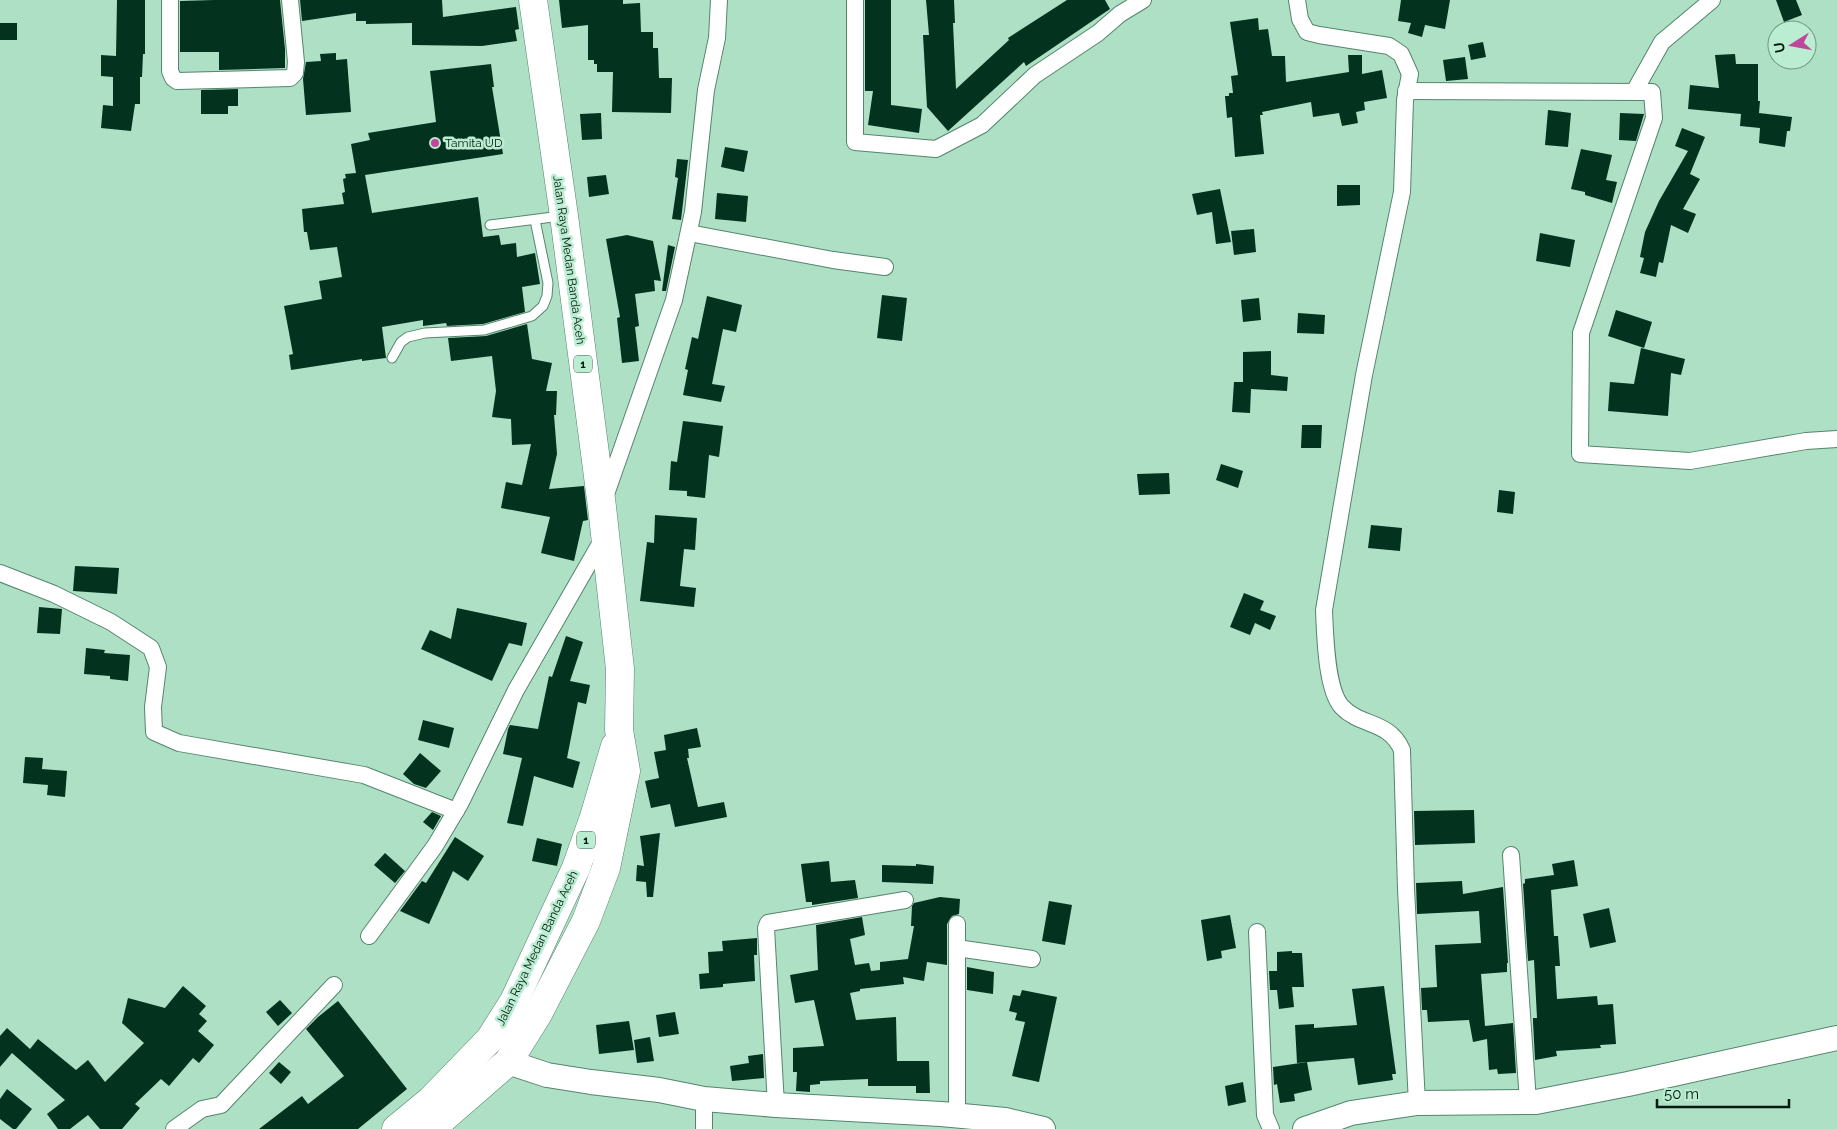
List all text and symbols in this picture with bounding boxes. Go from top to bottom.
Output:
north arrow [1767,20,1817,70]
text: U [1770,41,1788,54]
place label: Tamita UD [445,136,503,150]
marker: Tamita UD [429,137,441,149]
street label: Jalan Raya Medan Banda Aceh [550,175,588,345]
road number: 1 [574,356,592,372]
road number: 1 [577,832,595,848]
street label: Jalan Raya Medan Banda Aceh [493,868,581,1028]
scale bar [1657,1076,1790,1108]
text: 50 m [1664,1085,1699,1103]

